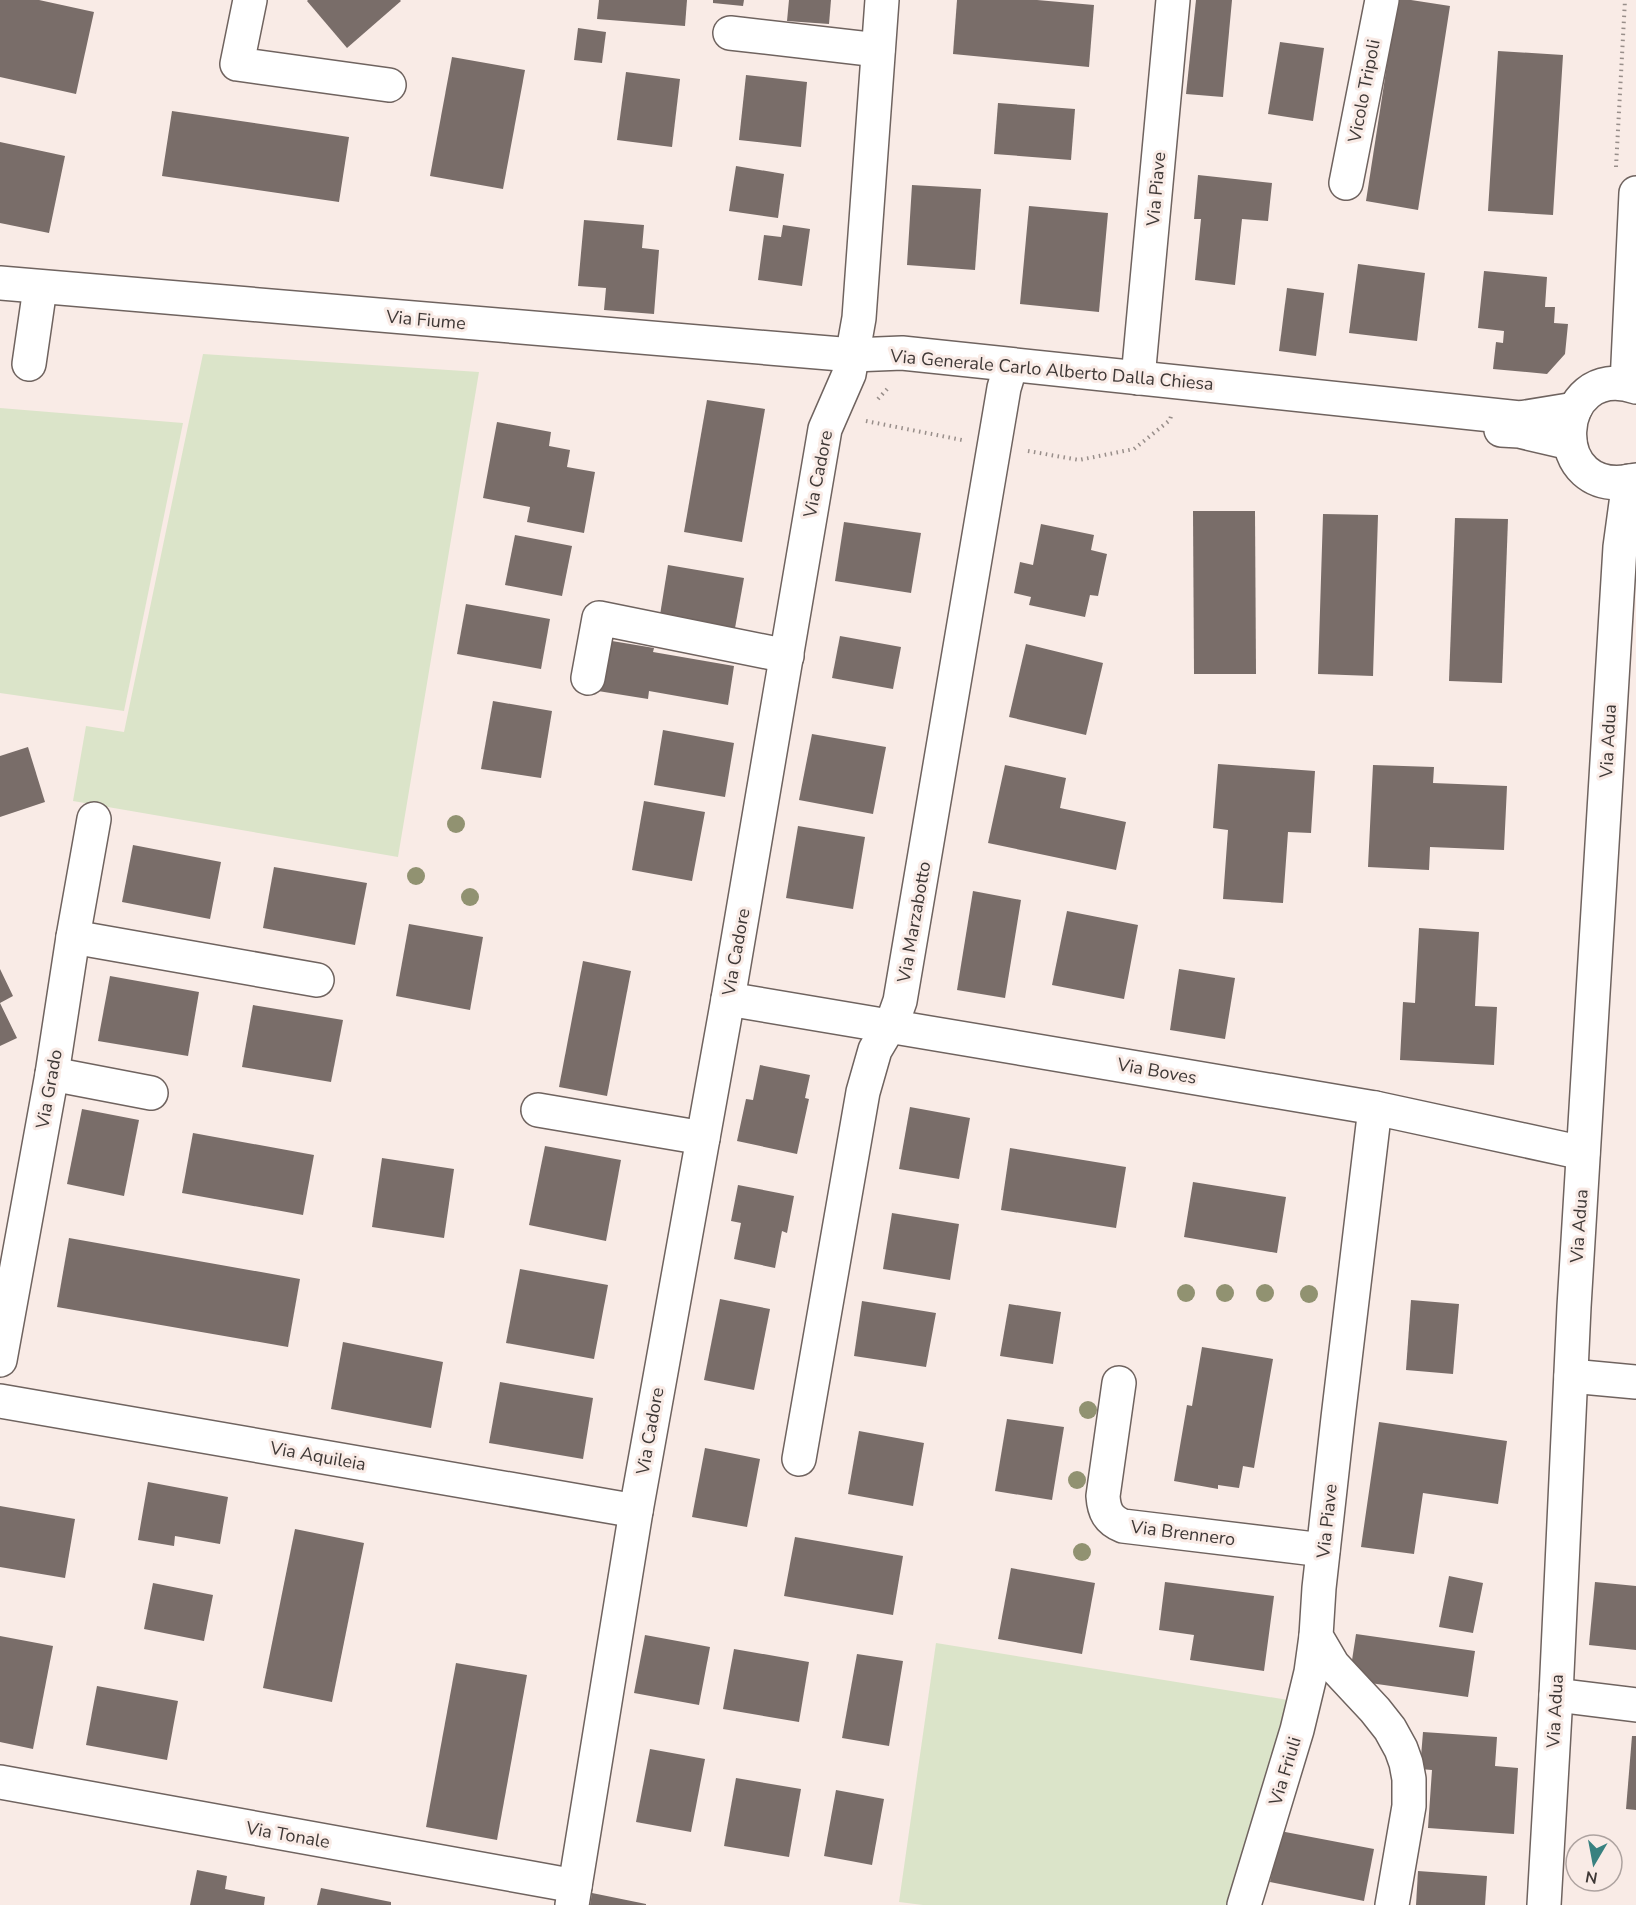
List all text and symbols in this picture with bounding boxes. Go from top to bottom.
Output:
street label: Vicolo Tripoli [1342,37,1386,146]
street label: Via Piave [1141,151,1171,228]
street label: Via Fiume [384,304,467,335]
street label: Via Generale Carlo Alberto Dalla Chiesa [888,344,1215,396]
street label: Via Cadore [798,428,838,521]
street label: Via Adua [1594,703,1622,780]
street label: Via Marzabotto [891,860,936,985]
street label: Via Cadore [716,906,756,999]
street label: Via Grado [30,1047,68,1132]
street label: Via Boves [1114,1052,1199,1090]
street label: Via Adua [1564,1188,1594,1265]
street label: Via Cadore [630,1385,670,1478]
street label: Via Aquileia [267,1436,368,1476]
street label: Via Piave [1311,1483,1343,1560]
street label: Via Brennero [1128,1515,1237,1551]
street label: Via Adua [1541,1673,1569,1750]
street label: Via Friuli [1263,1734,1307,1809]
street label: Via Tonale [243,1816,332,1854]
north arrow [1564,1833,1624,1893]
text: N [1584,1865,1599,1889]

